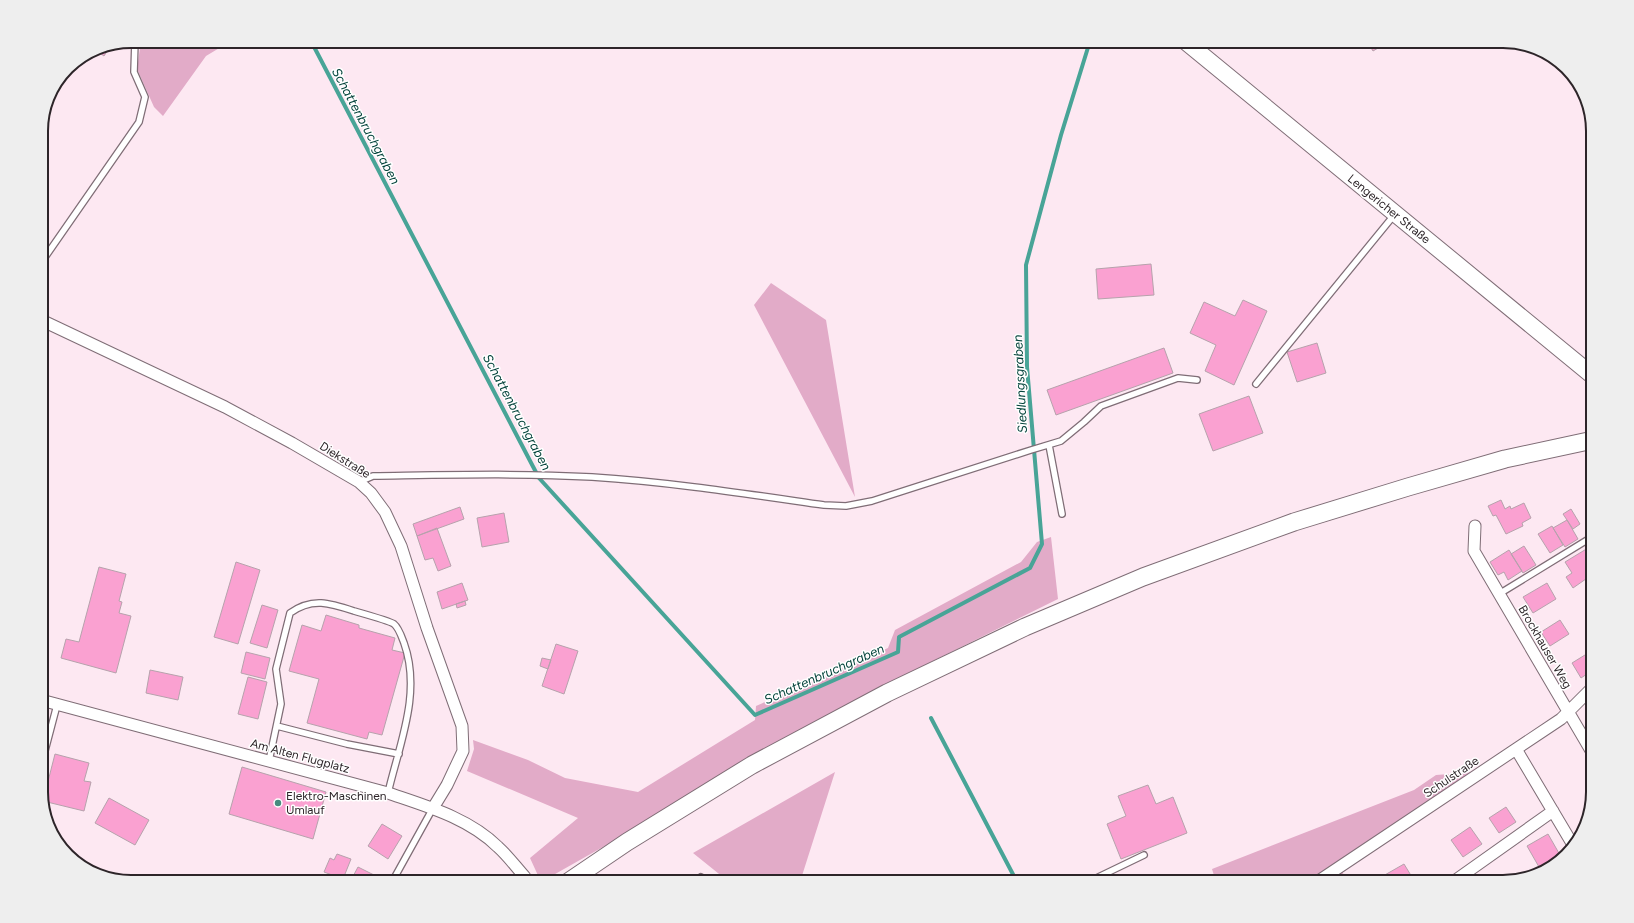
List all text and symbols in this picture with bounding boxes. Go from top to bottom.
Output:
water label: Schattenbruchgraben [329,65,403,187]
street label: Lengericher Straße [1345,171,1433,247]
water label: Siedlungsgraben [1010,334,1030,434]
water label: Schattenbruchgraben [480,351,554,473]
street label: Diekstraße [317,439,373,481]
street label: Brockhauser Weg [1515,603,1575,691]
water label: Schattenbruchgraben [762,641,886,707]
street label: Am Alten Flugplatz [249,736,351,776]
street label: Schulstraße [1421,753,1482,801]
place label: Elektro-Maschinen Umlauf [286,789,387,817]
marker: Elektro-Maschinen Umlauf [273,798,283,808]

